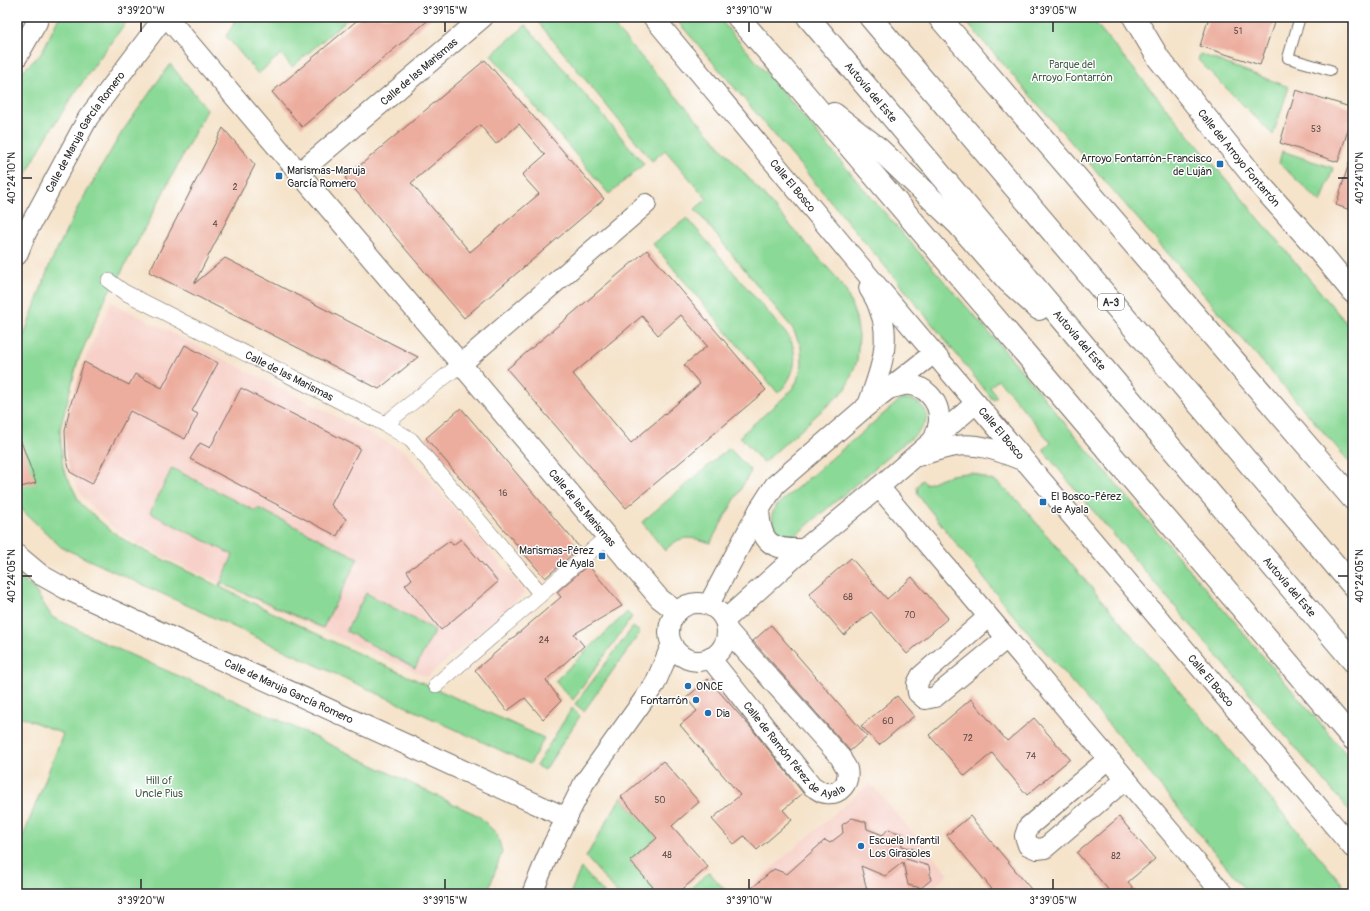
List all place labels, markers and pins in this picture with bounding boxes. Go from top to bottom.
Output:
place label: Arroyo Fontarrón-Francisco de Luján [1080,152,1212,178]
marker: Arroyo Fontarrón-Francisco de Luján [1215,159,1225,169]
place label: Marismas-Maruja García Romero [287,164,365,190]
marker: Marismas-Maruja García Romero [274,171,284,181]
place label: El Bosco-Pérez de Ayala [1051,490,1122,516]
marker: El Bosco-Pérez de Ayala [1038,497,1048,507]
place label: Marismas-Pérez de Ayala [519,544,594,570]
marker: Marismas-Pérez de Ayala [597,551,607,561]
place label: ONCE [696,680,723,693]
marker: ONCE [683,681,693,691]
place label: Fontarrón [640,694,688,707]
marker: Fontarrón [691,695,701,705]
place label: Dia [716,707,730,720]
marker: Dia [703,708,713,718]
place label: Escuela Infantil Los Girasoles [869,834,940,860]
marker: Escuela Infantil Los Girasoles [856,841,866,851]

